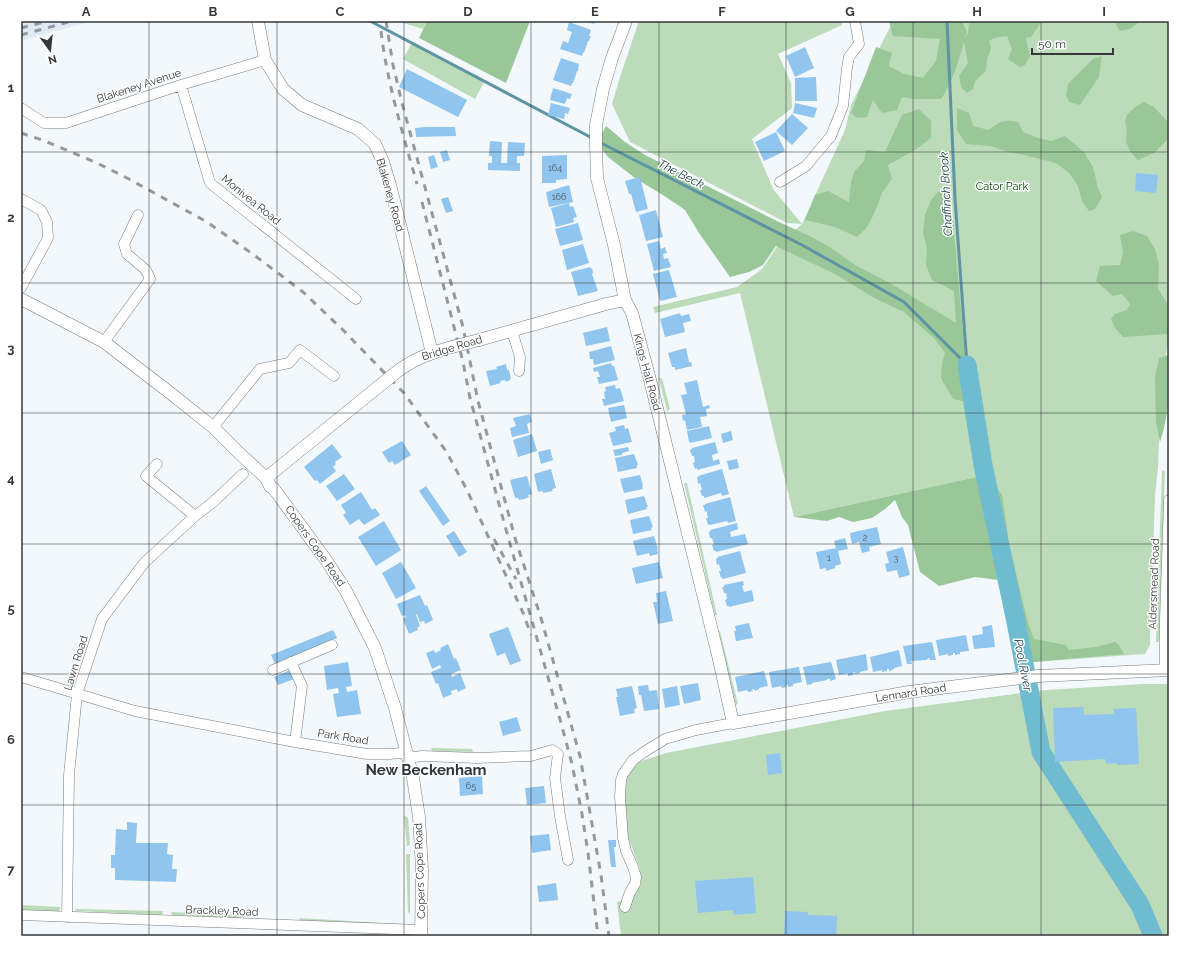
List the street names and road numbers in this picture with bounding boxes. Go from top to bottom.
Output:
street label: Blakeney Avenue [95,66,183,106]
street label: Blakeney Road [373,157,407,233]
street label: Monivea Road [219,172,283,228]
street label: Kings Hall Road [630,332,664,412]
street label: Bridge Road [420,333,484,363]
street label: Copers Cope Road [282,503,348,589]
street label: Aldersmead Road [1146,538,1162,630]
street label: Lawn Road [61,634,91,692]
street label: Lennard Road [875,681,947,705]
street label: Park Road [316,727,370,747]
street label: Copers Cope Road [412,823,428,919]
street label: Brackley Road [185,903,259,919]

